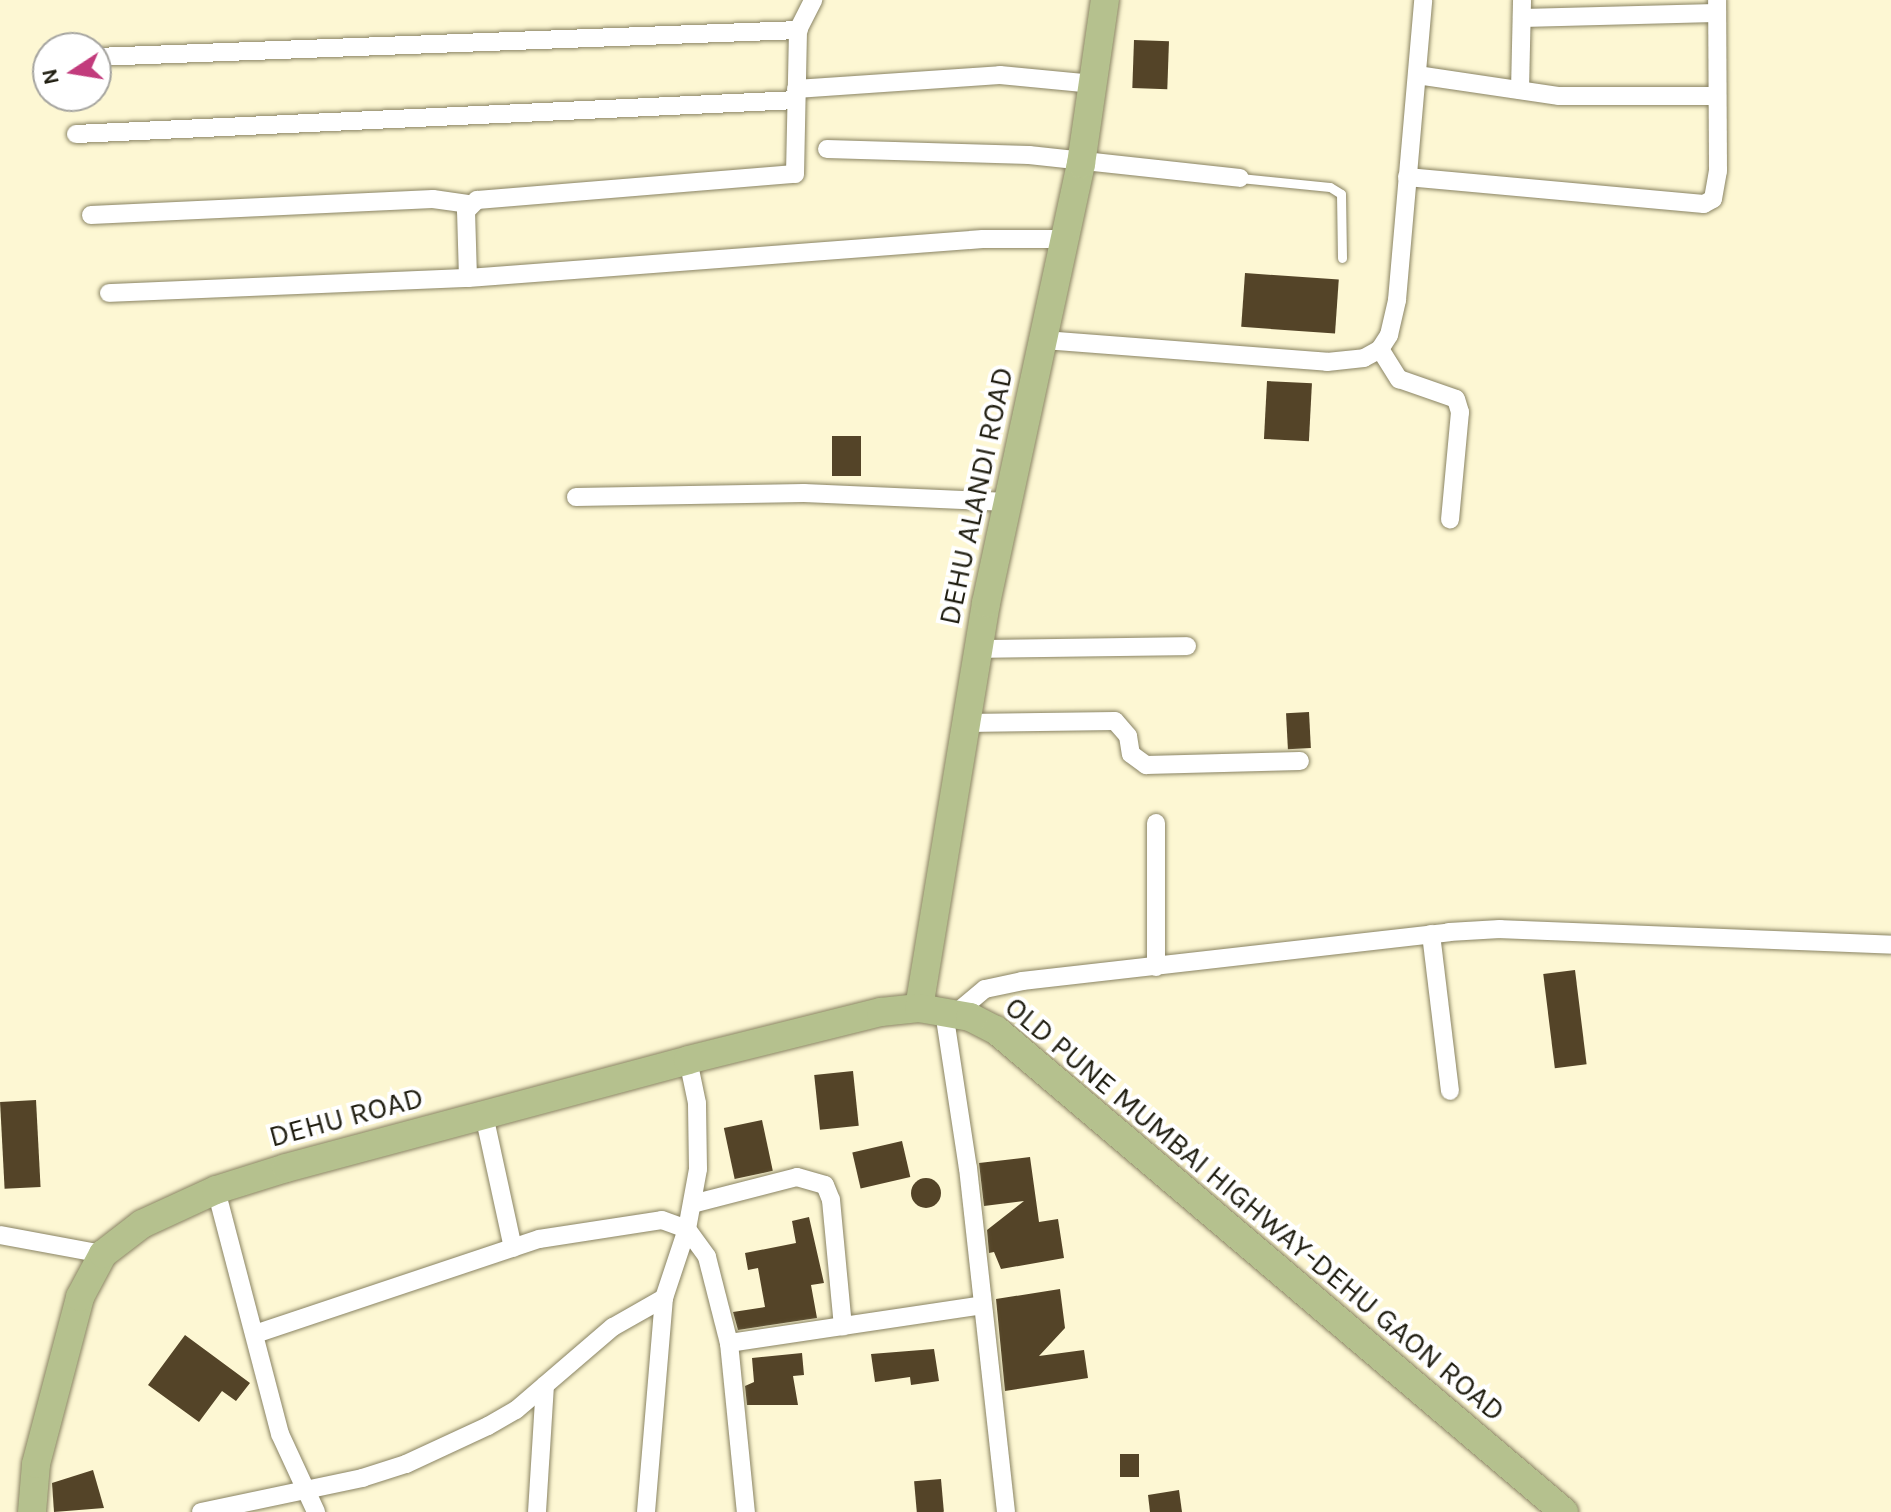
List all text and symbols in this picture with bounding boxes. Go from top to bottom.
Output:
north arrow [32,32,112,112]
text: N [36,66,65,87]
street label: DEHU ALANDI ROAD [931,364,1021,628]
street label: OLD PUNE MUMBAI HIGHWAY-DEHU GAON ROAD [998,989,1512,1429]
street label: DEHU ROAD [265,1079,427,1155]

